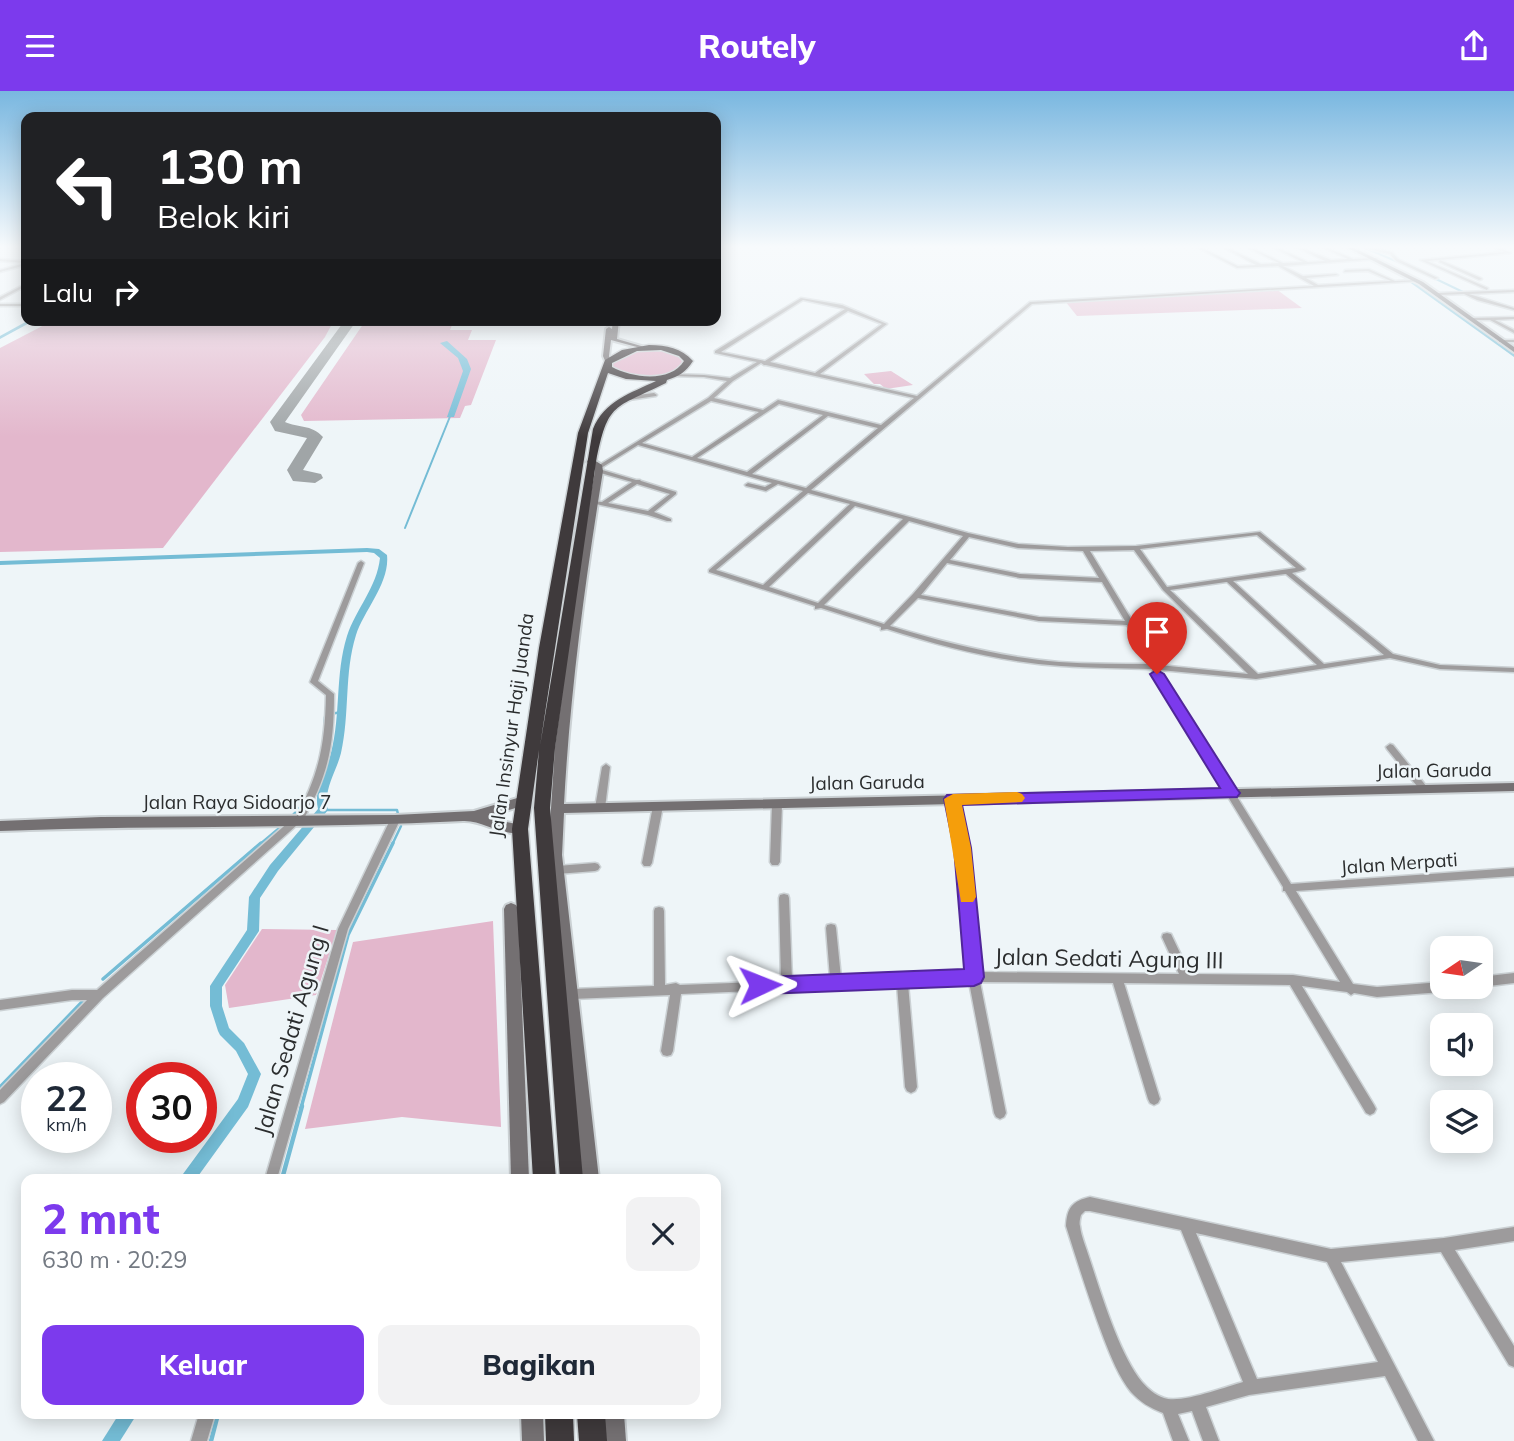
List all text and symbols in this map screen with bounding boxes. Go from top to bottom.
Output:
text: Routely [698,26,816,66]
icon: menu [21,27,59,65]
icon: share [1455,27,1493,65]
text: 130 m [157,135,303,196]
icon: left [42,140,133,231]
text: Belok kiri [157,196,290,236]
icon: right [107,273,145,311]
text: Lalu [42,276,93,309]
pin [1127,602,1187,674]
street label: Jalan Insinyur Haji Juanda [483,611,539,839]
icon: arrive [1138,613,1176,651]
street label: Jalan Garuda [1376,757,1492,783]
street label: Jalan Garuda [809,769,925,795]
street label: Jalan Raya Sidoarjo 7 [143,790,331,814]
street label: Jalan Merpati [1340,847,1458,879]
street label: Jalan Sedati Agung I [247,922,335,1138]
north arrow [1430,936,1493,999]
map controls [1430,936,1493,1153]
street label: Jalan Sedati Agung III [994,942,1224,974]
position arrow [723,948,797,1022]
button: sound [1430,1013,1493,1076]
speed limit sign: 30 [126,1062,217,1153]
text: 22 [45,1076,88,1120]
button: layers [1430,1090,1493,1153]
text: km/h [46,1113,87,1136]
text: 2 mnt [42,1192,160,1245]
button: close [626,1197,700,1271]
text: 630 m · 20:29 [42,1245,187,1274]
button: Keluar [42,1325,364,1405]
button: Bagikan [378,1325,700,1405]

